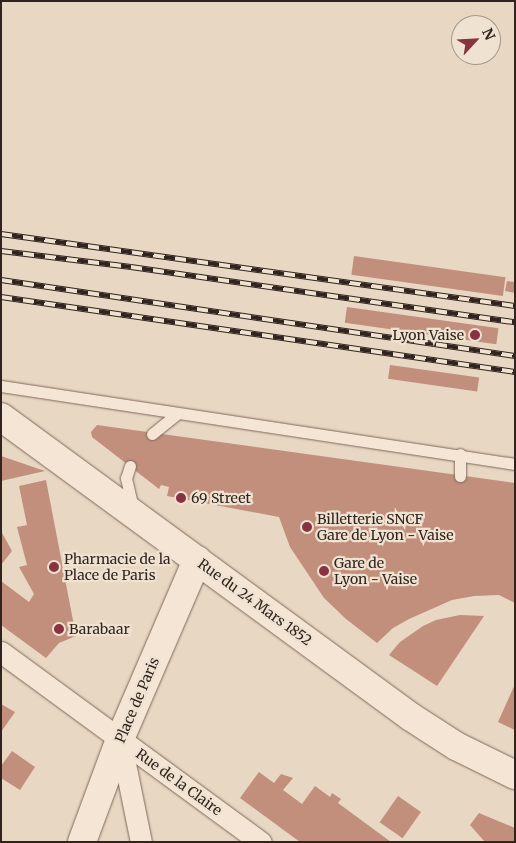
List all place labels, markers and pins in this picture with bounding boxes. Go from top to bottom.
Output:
place label: Lyon Vaise [392,327,464,343]
marker: Lyon Vaise [468,328,482,342]
place label: 69 Street [191,490,251,506]
marker: 69 Street [175,492,187,504]
place label: Billetterie SNCF Gare de Lyon - Vaise [317,511,453,544]
marker: Billetterie SNCF Gare de Lyon - Vaise [301,521,313,533]
place label: Pharmacie de la Place de Paris [64,551,171,584]
place label: Gare de Lyon - Vaise [334,555,417,588]
marker: Pharmacie de la Place de Paris [48,561,60,573]
marker: Gare de Lyon - Vaise [318,565,330,577]
place label: Barabaar [69,621,130,637]
marker: Barabaar [53,623,65,635]

